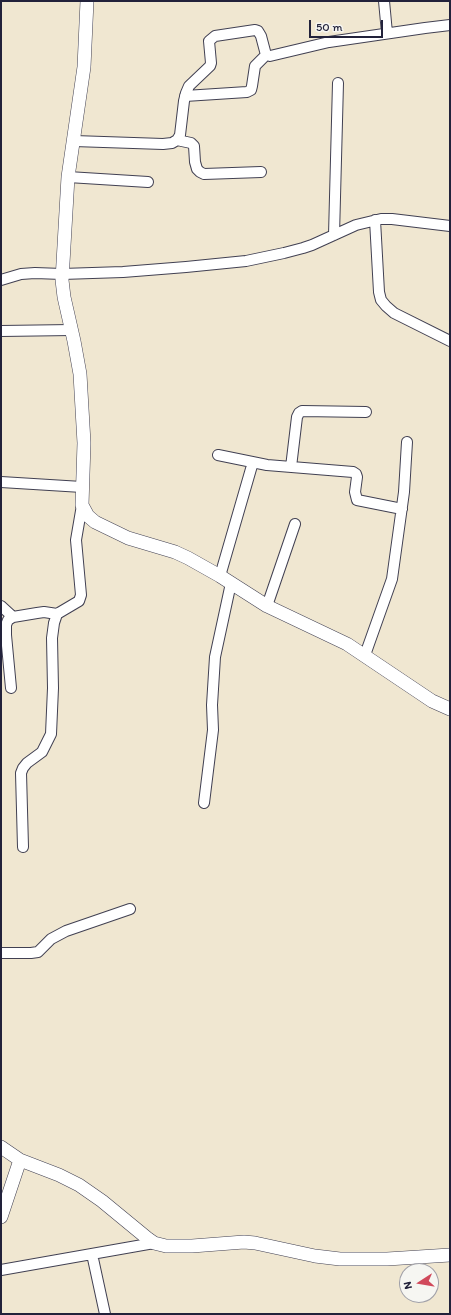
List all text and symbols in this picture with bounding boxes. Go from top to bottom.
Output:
scale bar [311,12,385,38]
text: 50 m [316,20,342,34]
north arrow [399,1263,439,1303]
text: N [401,1280,415,1290]

